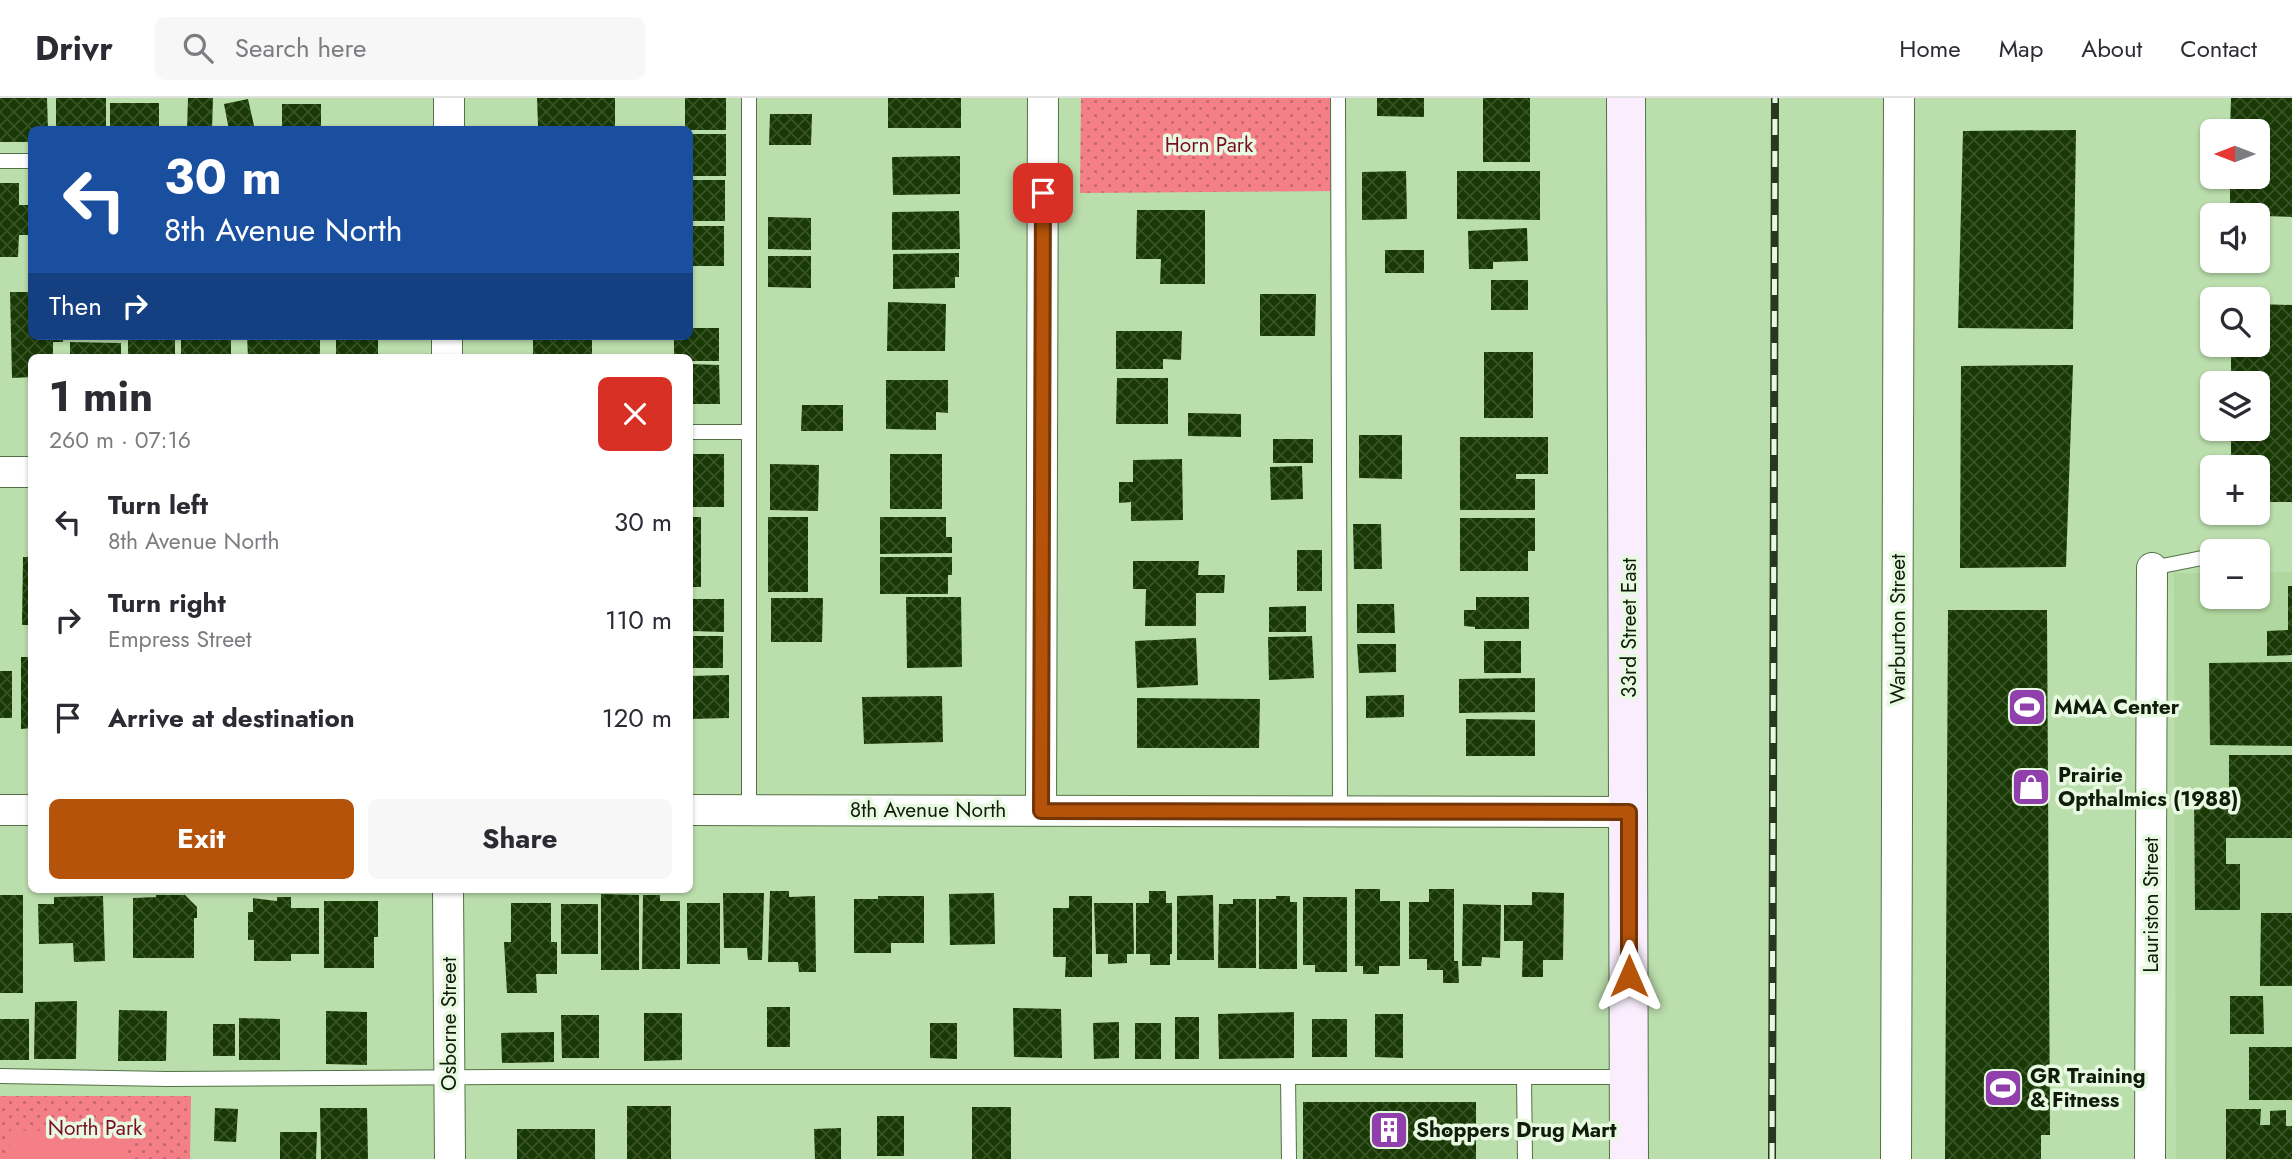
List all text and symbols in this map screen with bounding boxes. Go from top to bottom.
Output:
search box [155,17,645,80]
text: Drivr [35,25,113,72]
icon: search [179,29,217,67]
text: Search here [235,29,366,67]
text: Home [1899,31,1961,66]
text: Map [1999,31,2043,66]
text: About [2081,31,2142,66]
text: Contact [2180,31,2257,66]
north arrow [2200,119,2270,189]
map controls [2200,119,2270,609]
park label: Horn Park [1165,130,1254,160]
text: 30 m [164,142,282,212]
icon: left [49,154,140,245]
pin [1013,163,1073,223]
icon: arrive [1024,174,1062,212]
button: sound [2200,203,2270,273]
text: 8th Avenue North [164,207,403,253]
text: Then [49,287,102,325]
icon: right [116,287,154,325]
button: search [2200,287,2270,357]
text: 1 min [49,366,153,427]
button: layers [2200,371,2270,441]
button: close [598,377,672,451]
text: 260 m · 07:16 [49,423,191,457]
button: + [2200,455,2270,525]
text: Turn left [108,486,208,524]
icon: left [49,503,87,541]
text: 30 m [614,503,672,541]
text: 8th Avenue North [108,524,279,558]
button: − [2200,539,2270,609]
street label: Warburton Street [1883,554,1913,704]
street label: 33rd Street East [1614,558,1644,698]
text: Turn right [108,584,226,622]
icon: right [49,601,87,639]
text: 110 m [605,601,672,639]
text: Empress Street [108,622,251,656]
sports icon: MMA Center [2006,686,2048,728]
place label: MMA Center [2054,692,2180,722]
icon: arrive [49,699,87,737]
text: Arrive at destination [108,699,355,737]
text: 120 m [602,699,672,737]
place label: Prairie Opthalmics (1988) [2058,760,2238,814]
shop icon: Prairie Opthalmics (1988) [2010,766,2052,808]
street label: 8th Avenue North [850,795,1006,825]
button: Exit [49,799,354,879]
button: Share [368,799,672,879]
street label: Lauriston Street [2136,837,2166,973]
position arrow [1592,939,1666,1013]
street label: Osborne Street [434,957,464,1091]
place label: GR Training & Fitness [2030,1061,2146,1115]
sports icon: GR Training & Fitness [1982,1067,2024,1109]
building icon: Shoppers Drug Mart [1368,1109,1410,1151]
park label: North Park [48,1113,143,1143]
place label: Shoppers Drug Mart [1416,1115,1617,1145]

